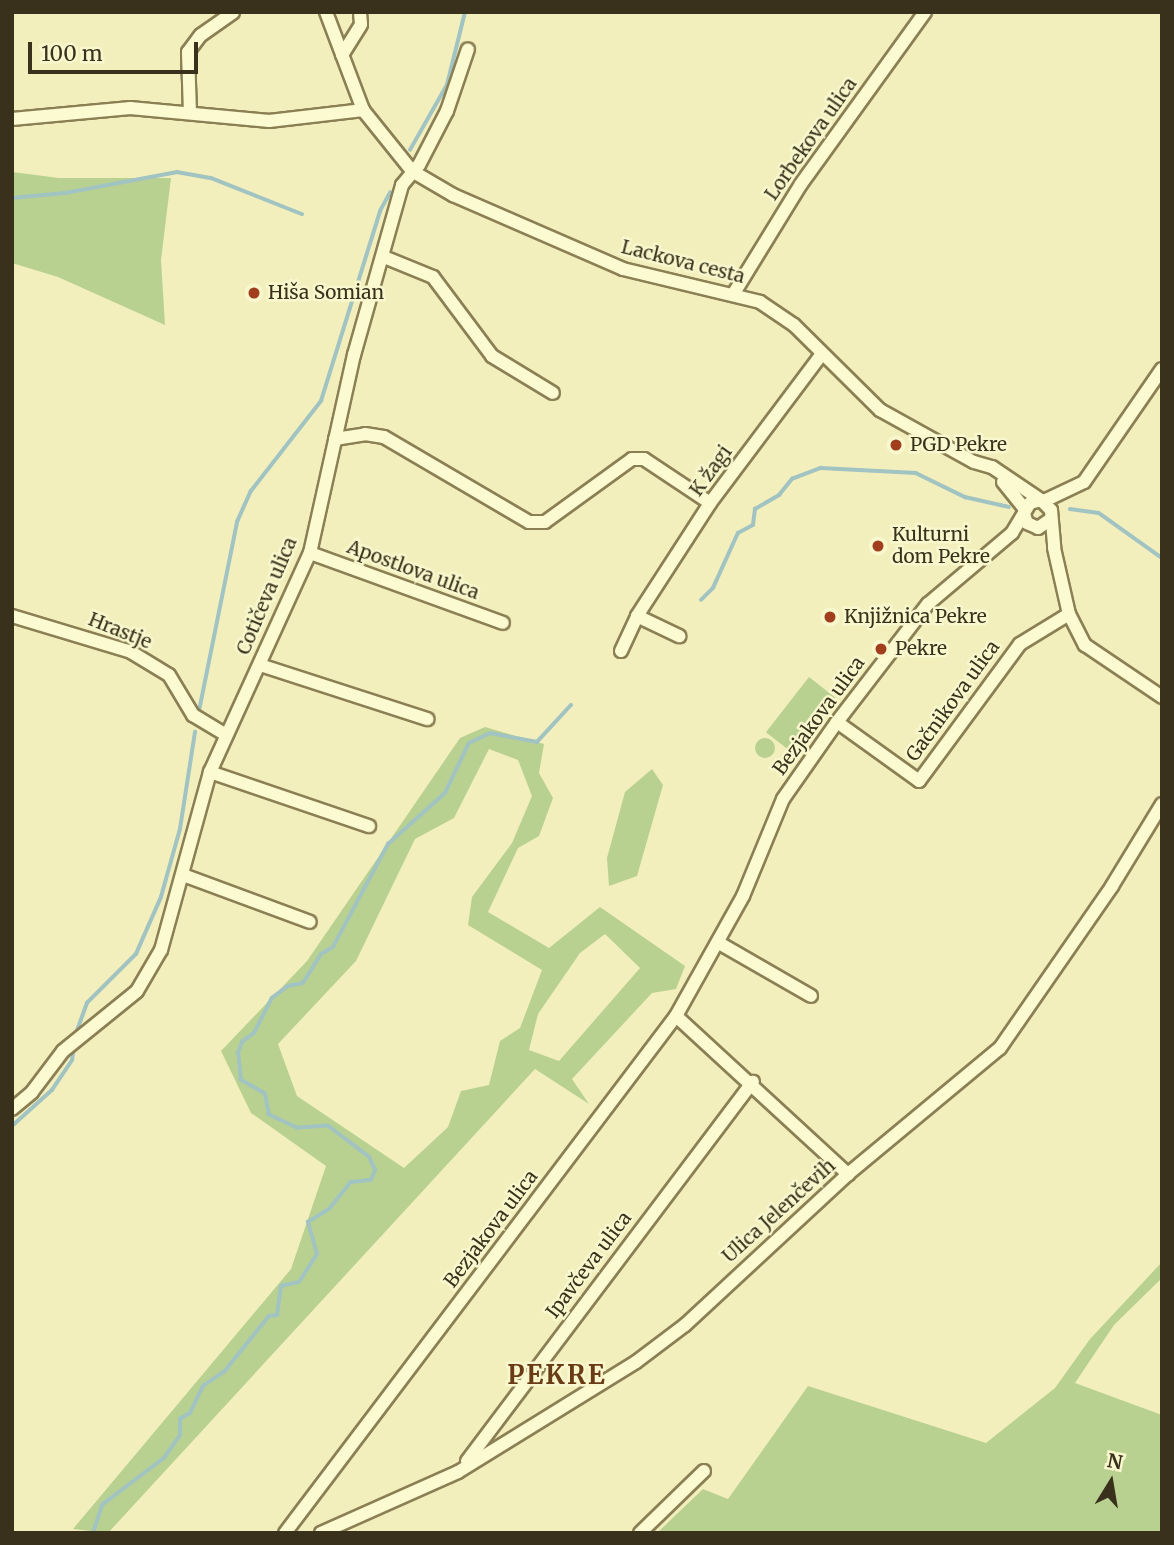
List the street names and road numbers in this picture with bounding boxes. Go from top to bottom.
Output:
street label: Lorbekova ulica [760,73,862,205]
street label: Lackova cesta [619,236,747,288]
street label: K žagi [685,441,737,501]
street label: Cotičeva ulica [232,534,302,658]
street label: Apostlova ulica [344,536,482,604]
street label: Hrastje [85,608,155,654]
street label: Gačnikova ulica [902,636,1004,766]
street label: Bezjakova ulica [768,652,870,780]
street label: Ulica Jelenčevih [718,1154,840,1268]
street label: Bezjakova ulica [439,1166,543,1292]
street label: Ipavčeva ulica [542,1207,636,1323]

